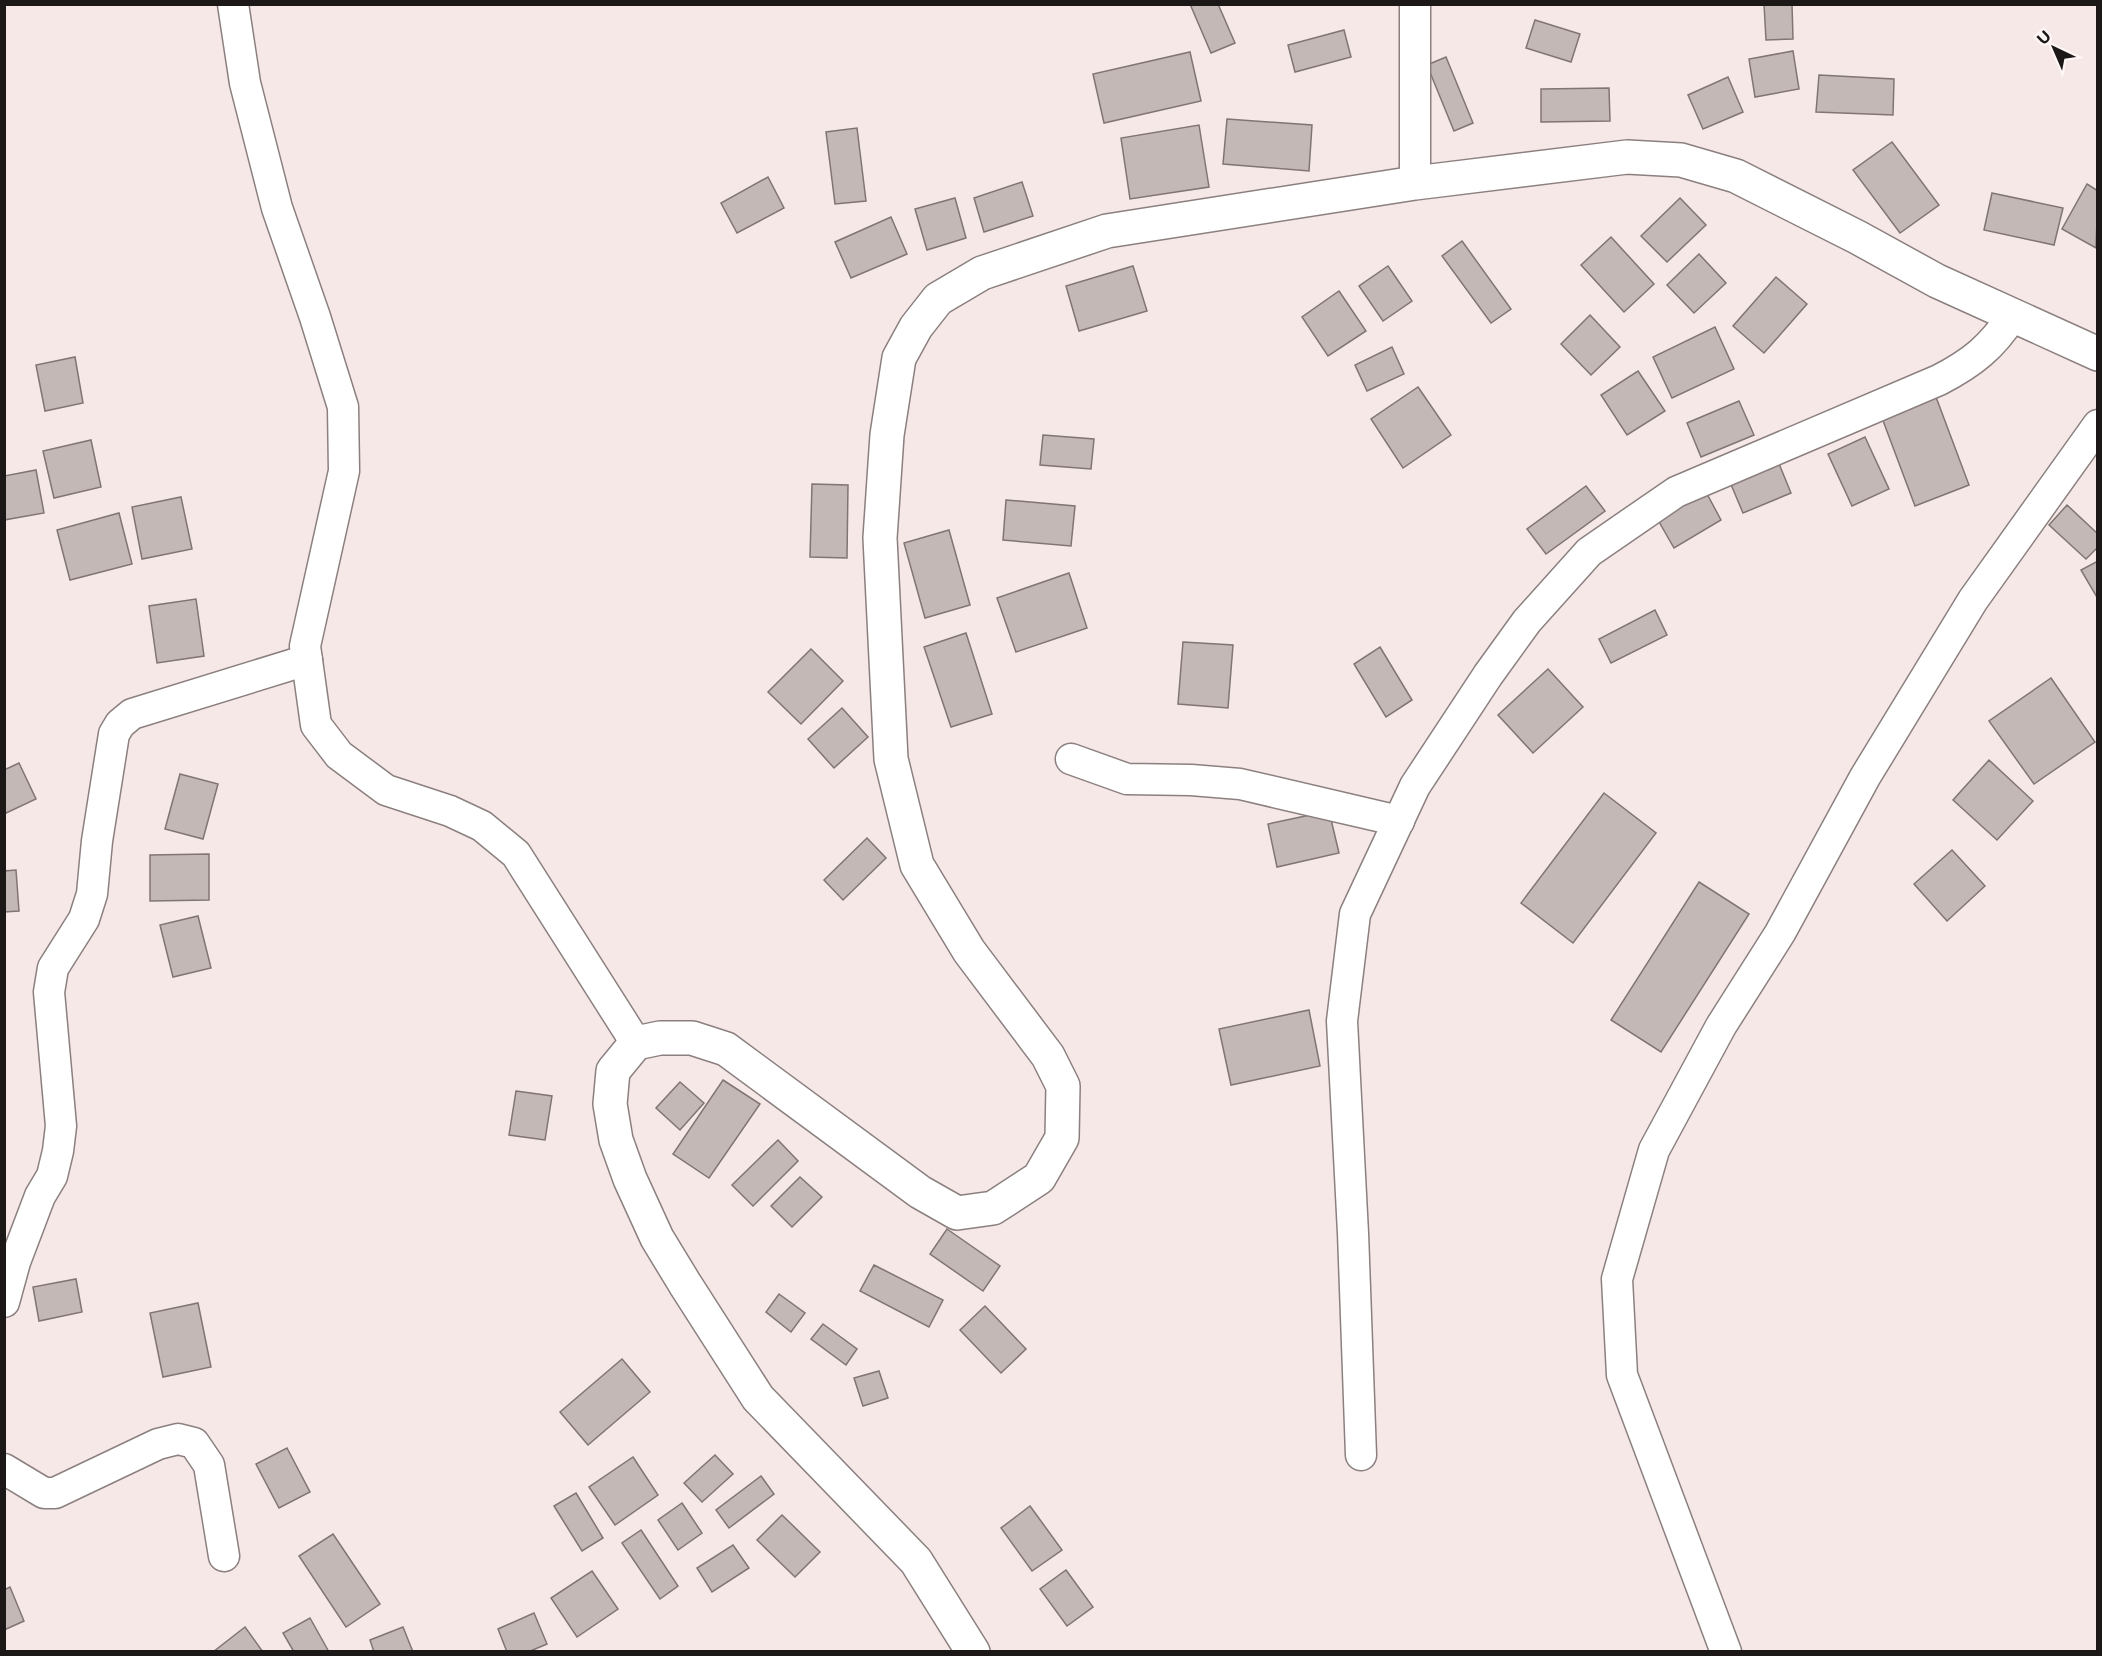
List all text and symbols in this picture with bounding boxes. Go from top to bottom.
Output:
north arrow [2024,18,2084,78]
text: U [2033,26,2055,49]

